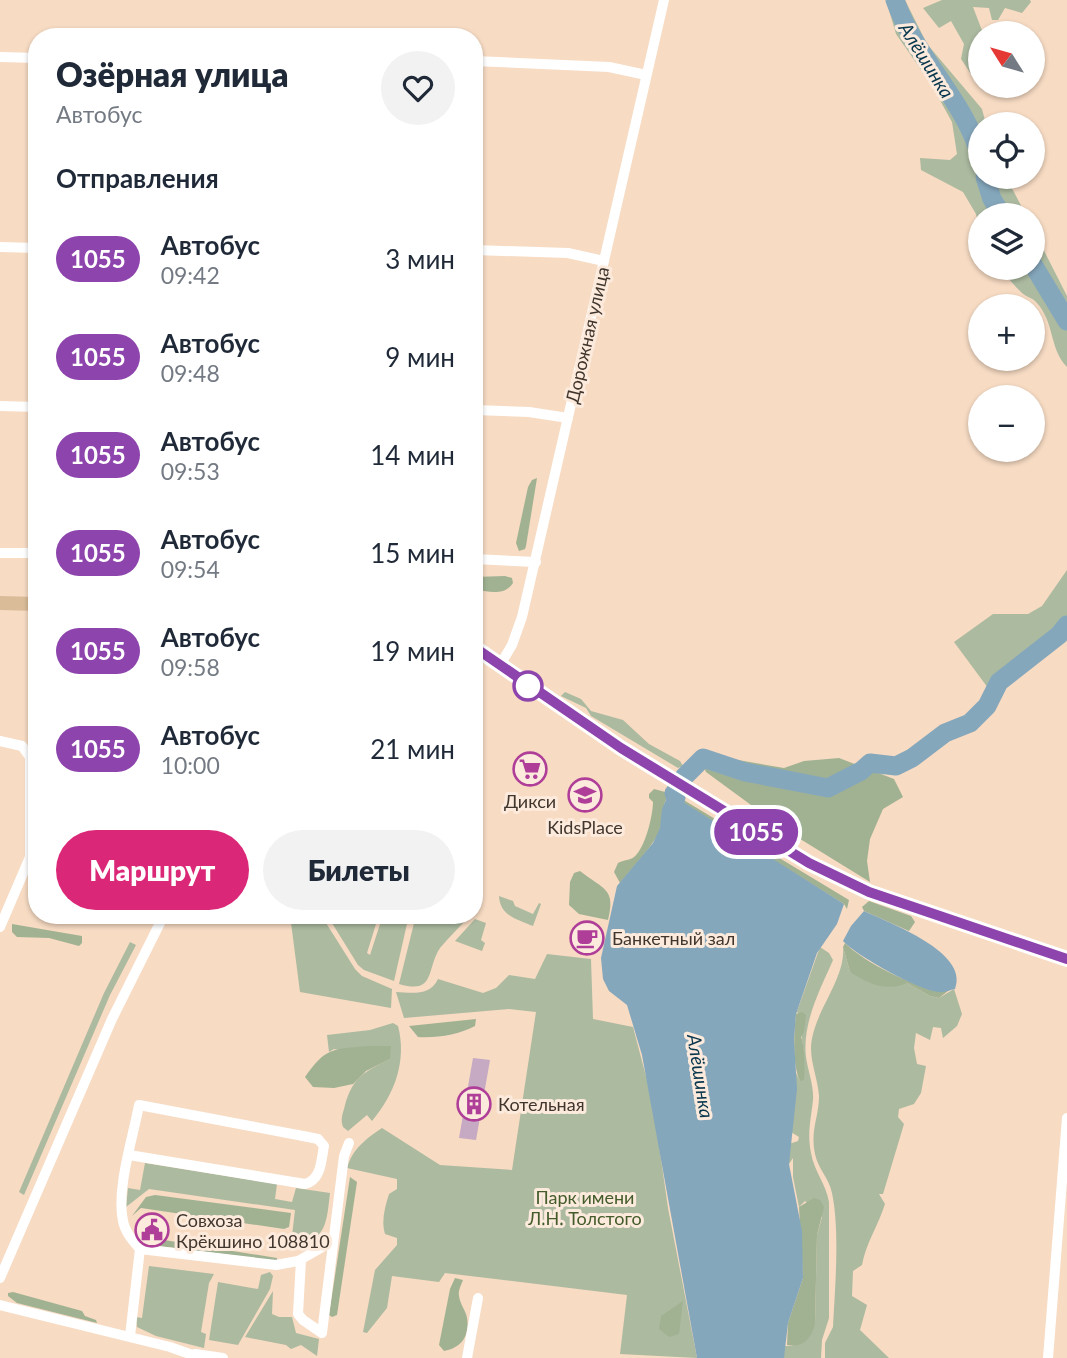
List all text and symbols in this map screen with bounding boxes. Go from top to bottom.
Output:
water label: Алёшинка [894,17,959,102]
north arrow [968,21,1045,98]
map controls [968,21,1045,462]
button: heart [381,51,455,125]
text: Озёрная улица [56,54,289,94]
text: Автобус [56,100,142,128]
button: locate [968,112,1045,189]
text: Отправления [56,162,219,194]
button: layers [968,203,1045,280]
text: Автобус [161,229,260,261]
text: 3 мин [385,243,455,275]
text: 1055 [70,244,126,273]
text: 09:42 [161,261,220,289]
street label: Дорожная улица [561,264,613,406]
button: + [968,294,1045,371]
text: Автобус [161,327,260,359]
text: 9 мин [385,341,455,373]
text: 1055 [70,342,126,371]
text: 09:48 [161,359,220,387]
button: − [968,385,1045,462]
text: Автобус [161,425,260,457]
text: 14 мин [370,439,455,471]
text: 1055 [70,440,126,469]
text: 09:53 [161,457,220,485]
text: Автобус [161,523,260,555]
text: 15 мин [370,537,455,569]
text: 1055 [70,538,126,567]
text: 09:54 [161,555,220,583]
text: Автобус [161,621,260,653]
text: 19 мин [370,635,455,667]
text: 1055 [70,636,126,665]
text: 09:58 [161,653,220,681]
unlabelled marker [513,671,543,701]
text: Автобус [161,719,260,751]
text: 21 мин [370,733,455,765]
text: 1055 [70,734,126,763]
supermarket icon: Дикси [511,750,549,788]
text: 10:00 [161,751,220,779]
school or university icon: KidsPlace [566,776,604,814]
place label: Дикси [504,790,556,812]
line badge: 1055 [707,809,805,855]
place label: KidsPlace [547,816,623,838]
text: 1055 [728,817,784,846]
button: Маршрут [56,830,249,910]
button: Билеты [263,830,455,910]
cafe icon: Банкетный зал [568,919,606,957]
place label: Банкетный зал [612,927,735,949]
water label: Алёшинка [683,1031,719,1120]
building icon: Котельная [455,1085,493,1123]
place label: Котельная [498,1093,585,1115]
park label: Парк имени Л.Н. Толстого [527,1186,642,1229]
place label: Совхоза Крёкшино 108810 [176,1209,330,1252]
public building icon: Совхоза Крёкшино 108810 [133,1211,171,1249]

